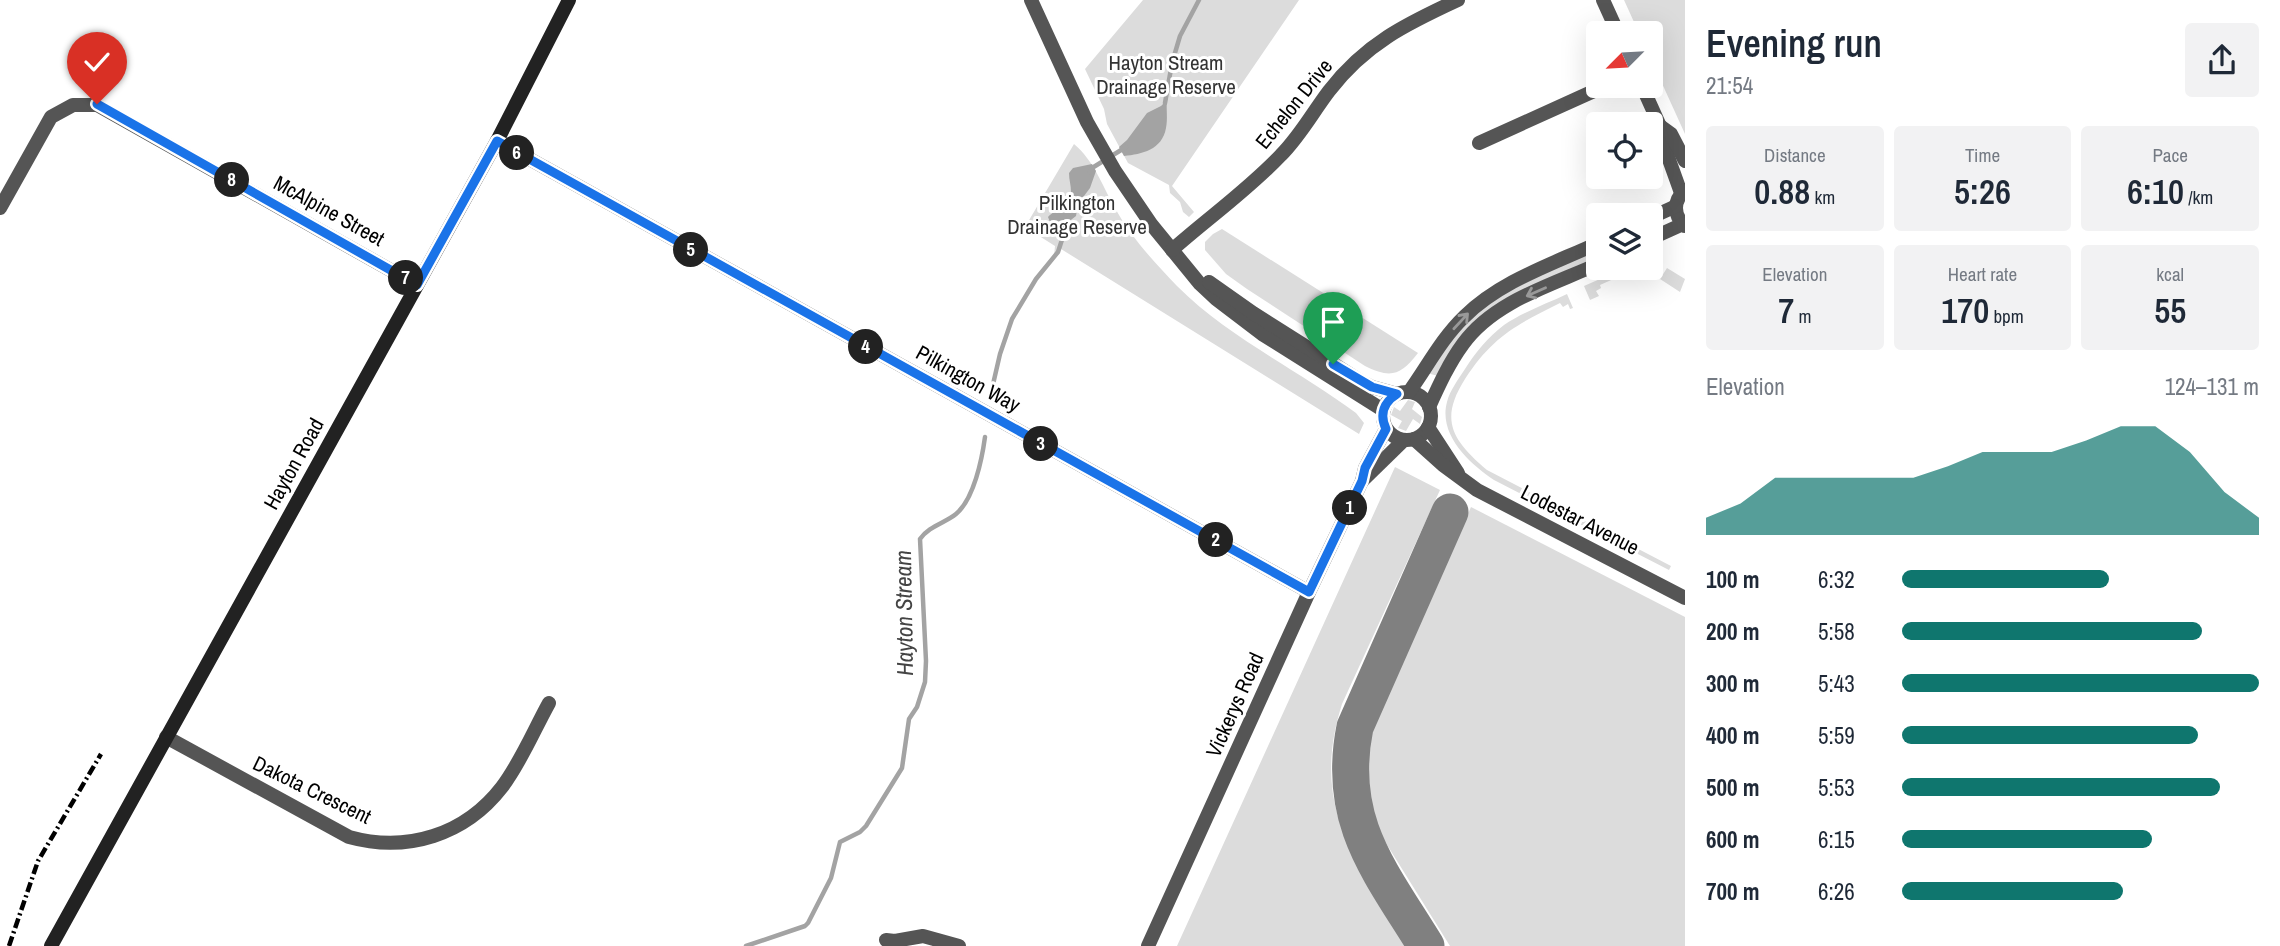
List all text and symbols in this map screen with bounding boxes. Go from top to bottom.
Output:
text: Evening run [1706,18,1882,69]
north arrow [1586,21,1662,98]
map controls [1586,21,1663,280]
button: share [2185,23,2259,97]
pin [67,32,127,104]
icon: check [78,43,116,81]
park label: Hayton Stream Drainage Reserve [1096,48,1236,101]
street label: Echelon Drive [1248,53,1339,155]
text: 21:54 [1706,70,1753,101]
button: locate [1586,112,1663,189]
pin: 6 [500,136,534,170]
text: 6 [512,139,521,165]
text: Distance [1764,142,1826,168]
text: Time [1965,142,2000,168]
text: Pace [2152,142,2188,168]
pin: 8 [215,162,250,198]
text: 8 [227,166,236,192]
street label: McAlpine Street [269,168,390,253]
text: 0.88 [1754,168,1810,215]
text: 5:26 [1954,168,2011,215]
text: 6:10 [2127,168,2184,215]
text: km [1810,184,1835,210]
text: /km [2184,184,2213,210]
park label: Pilkington Drainage Reserve [1007,188,1147,241]
button: layers [1586,203,1663,280]
pin: 5 [674,232,708,268]
text: 5 [686,236,695,262]
pin: 7 [388,260,424,296]
text: Elevation [1762,261,1827,287]
text: Heart rate [1948,261,2017,287]
text: kcal [2156,261,2184,287]
text: 7 [401,264,410,290]
one-way arrow [1525,286,1547,299]
text: 7 [1778,287,1794,334]
text: 170 [1941,287,1989,334]
text: 55 [2154,287,2186,334]
pin [1303,292,1363,364]
icon: arrive [1314,303,1352,341]
text: m [1794,303,1811,329]
text: bpm [1989,303,2024,329]
one-way arrow [1452,313,1469,330]
pin: 4 [848,330,884,364]
text: 4 [861,333,870,359]
street label: Pilkington Way [911,338,1026,419]
text: Elevation [1706,371,1785,402]
text: 124–131 m [2165,371,2259,402]
street label: Hayton Road [257,413,331,515]
pin: 3 [1024,426,1058,462]
text: 3 [1036,430,1045,456]
street label: Lodestar Avenue [1516,477,1644,562]
pin: 1 [1332,490,1368,526]
text: 1 [1345,494,1354,520]
pin: 2 [1198,522,1234,558]
text: 2 [1211,526,1220,552]
water label: Hayton Stream [887,550,920,676]
text: 100 m [1706,564,1759,595]
text: 6:32 [1818,564,1855,595]
text: 200 m [1706,616,1759,647]
text: 5:58 [1818,616,1855,647]
street label: Vickerys Road [1199,648,1271,762]
text: 300 m [1706,668,1759,699]
text: 5:43 [1818,668,1855,699]
text: 400 m [1706,720,1759,751]
text: 5:59 [1818,720,1855,751]
street label: Dakota Crescent [248,748,376,831]
text: 500 m [1706,772,1759,803]
text: 5:53 [1818,772,1855,803]
text: 600 m [1706,824,1759,855]
text: 6:15 [1818,824,1855,855]
text: 700 m [1706,876,1759,907]
text: 6:26 [1818,876,1855,907]

